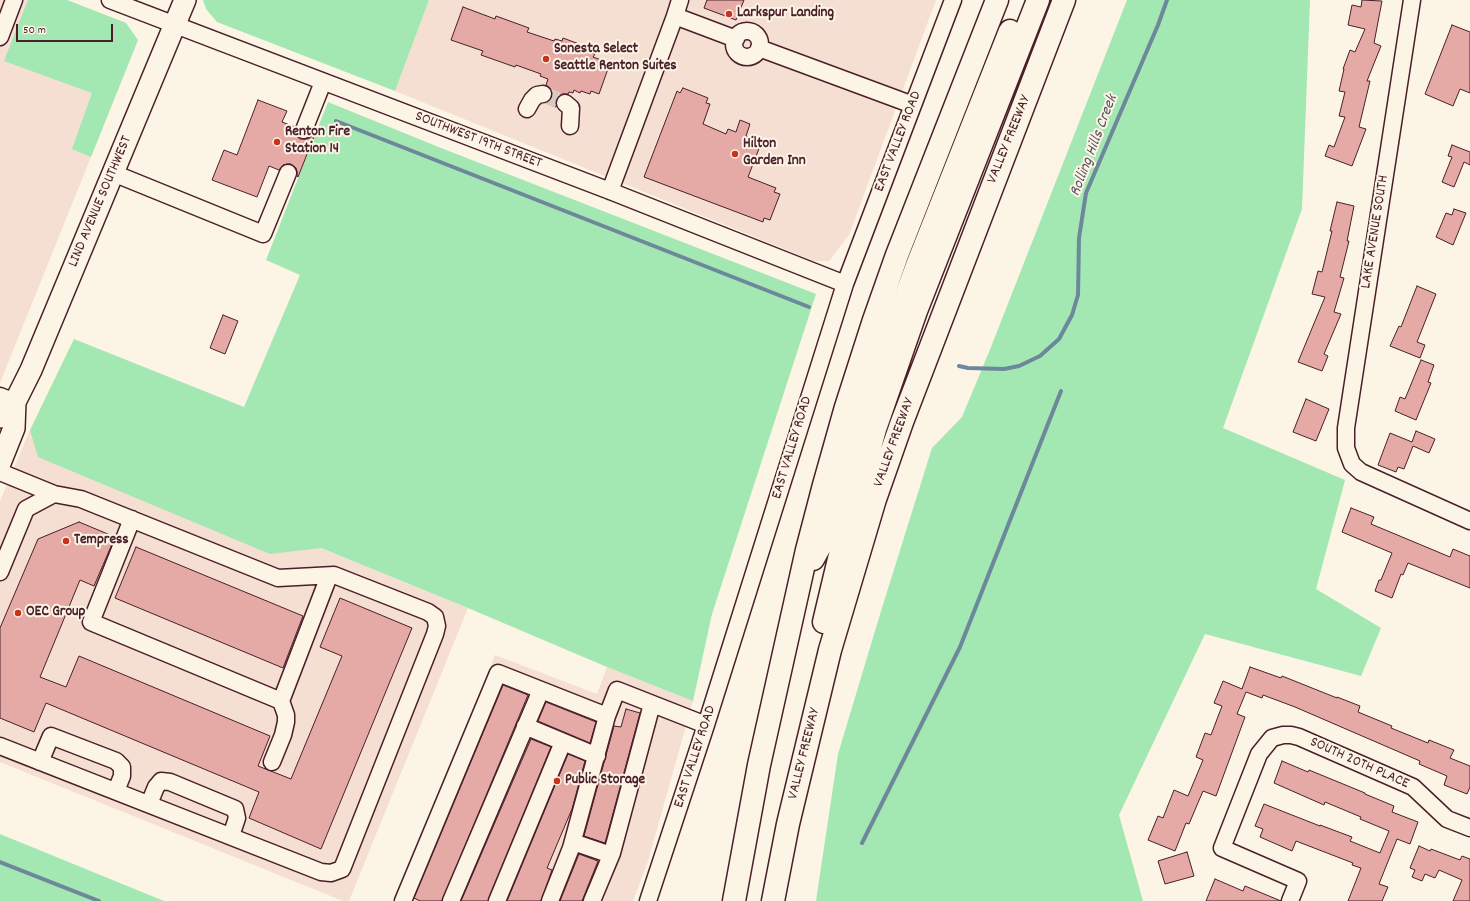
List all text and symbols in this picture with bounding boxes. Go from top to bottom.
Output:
place label: Larkspur Landing [737,5,834,23]
marker: Larkspur Landing [724,9,734,19]
scale bar [18,16,115,42]
text: 50 m [23,22,46,39]
place label: Sonesta Select Seattle Renton Suites [554,41,677,76]
marker: Sonesta Select Seattle Renton Suites [541,54,551,64]
street label: EAST VALLEY ROAD [872,89,926,195]
street label: VALLEY FREEWAY [984,93,1036,187]
water label: Rolling Hills Creek [1067,93,1123,199]
street label: SOUTHWEST 19TH STREET [412,109,544,173]
place label: Renton Fire Station 14 [285,124,350,159]
street label: LIND AVENUE SOUTHWEST [65,134,137,270]
place label: Hilton Garden Inn [743,136,806,171]
marker: Renton Fire Station 14 [272,137,282,147]
marker: Hilton Garden Inn [730,149,740,159]
street label: LAKE AVENUE SOUTH [1358,174,1394,290]
street label: EAST VALLEY ROAD [769,395,817,501]
street label: VALLEY FREEWAY [871,396,919,490]
place label: Tempress [74,532,129,550]
marker: Tempress [61,536,71,546]
place label: OEC Group [26,604,85,622]
marker: OEC Group [13,608,23,618]
street label: EAST VALLEY ROAD [671,704,721,810]
street label: VALLEY FREEWAY [785,707,825,801]
street label: SOUTH 20TH PLACE [1307,734,1411,794]
place label: Public Storage [565,772,645,790]
marker: Public Storage [552,776,562,786]

